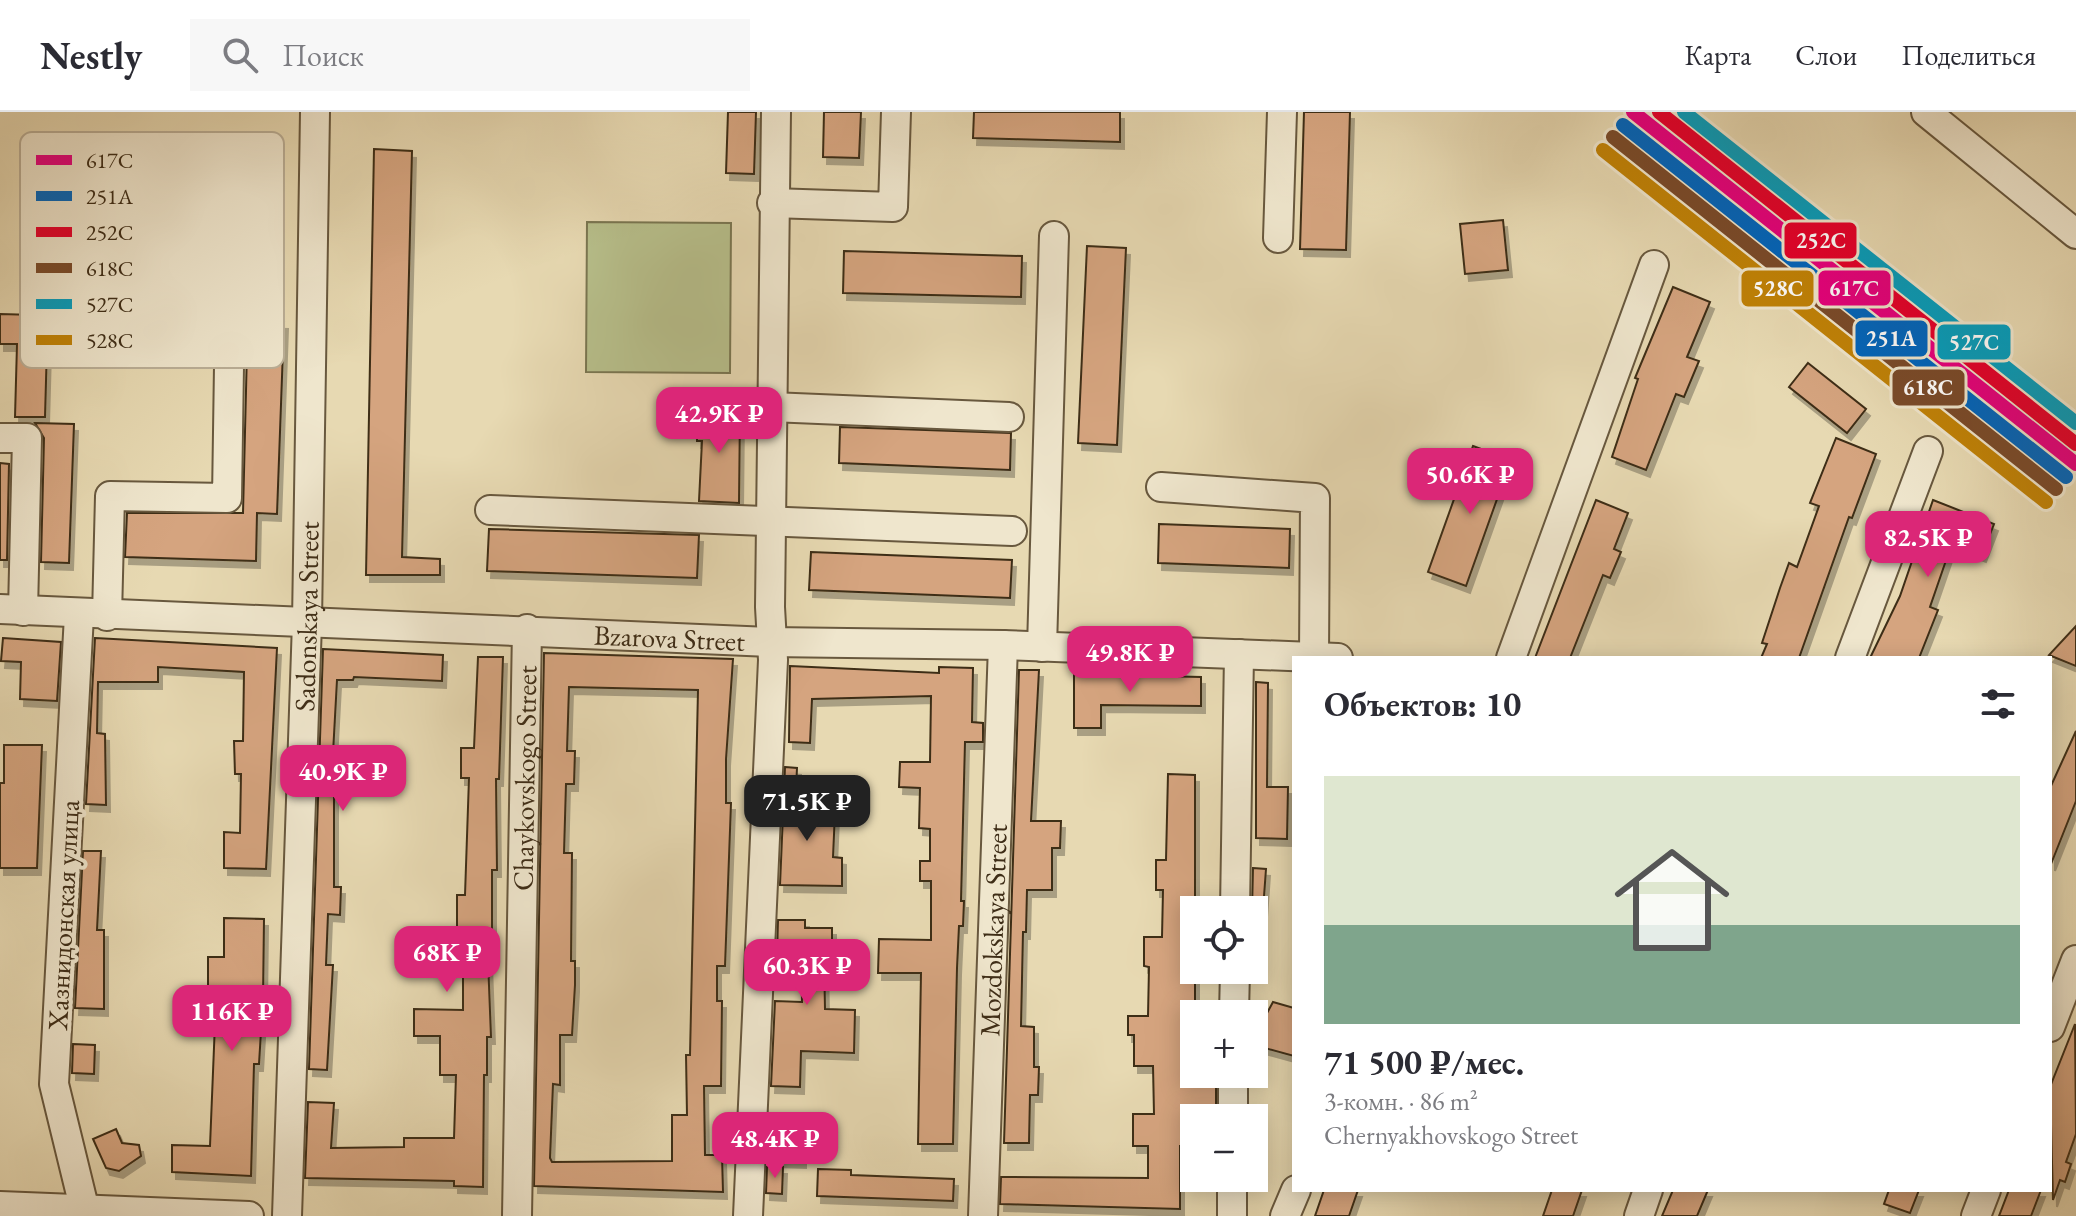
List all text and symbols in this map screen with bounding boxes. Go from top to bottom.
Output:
search box [190,19,750,91]
text: Nestly [40,31,142,80]
icon: search [218,33,262,77]
text: Поиск [282,36,364,75]
text: Карта [1684,37,1751,73]
text: Слои [1795,37,1857,73]
text: Поделиться [1901,37,2036,73]
legend [20,132,284,368]
text: 617C [86,146,133,175]
text: 251А [86,182,134,211]
text: 252С [86,218,133,247]
line badge: 252С [1783,221,1858,260]
text: 252С [1796,226,1846,255]
text: 618С [86,254,133,283]
line badge: 528С [1740,269,1815,308]
line badge: 617C [1817,269,1892,307]
text: 528С [1753,274,1803,303]
text: 617C [1829,274,1879,303]
text: 527С [86,290,133,319]
line badge: 251А [1854,319,1929,358]
line badge: 527С [1936,323,2012,361]
text: 251А [1866,324,1917,353]
text: 528С [86,326,133,355]
text: 527С [1949,328,1999,357]
line badge: 618С [1891,368,1966,407]
text: 618С [1903,373,1953,402]
pin: 42.9K ₽ [645,387,793,455]
text: 42.9K ₽ [674,396,764,430]
pin: 50.6K ₽ [1396,448,1544,516]
text: 50.6K ₽ [1425,457,1515,491]
pin: 82.5K ₽ [1854,511,2002,579]
text: 82.5K ₽ [1883,520,1973,554]
street label: Sadonskaya Street [286,521,327,712]
street label: Bzarova Street [593,616,746,659]
pin: 49.8K ₽ [1056,626,1204,694]
text: 49.8K ₽ [1085,635,1175,669]
street label: Chaykovskogo Street [505,665,544,891]
text: Объектов: 10 [1324,682,1521,726]
icon: filters [1976,682,2020,726]
pin: 40.9K ₽ [269,745,417,813]
text: 40.9K ₽ [298,754,388,788]
pin: 71.5K ₽ [733,775,881,843]
text: 71.5K ₽ [762,784,852,818]
street label: Хазнидонская улица [39,798,87,1032]
street label: Mozdokskaya Street [971,823,1015,1037]
icon: home [1600,828,1744,972]
map controls [1180,896,1268,1192]
button: locate [1180,896,1268,984]
pin: 68K ₽ [391,926,503,994]
text: 68K ₽ [412,935,482,969]
pin: 60.3K ₽ [733,939,881,1007]
text: 60.3K ₽ [762,948,852,982]
pin: 116K ₽ [167,985,297,1053]
text: 116K ₽ [190,994,274,1028]
button: + [1180,1000,1268,1088]
text: 71 500 ₽/мес. [1324,1040,1524,1084]
text: 3-комн. · 86 m² [1324,1084,1478,1118]
button: − [1180,1104,1268,1192]
pin: 48.4K ₽ [701,1112,849,1180]
text: Chernyakhovskogo Street [1324,1118,1578,1152]
text: 48.4K ₽ [730,1121,820,1155]

